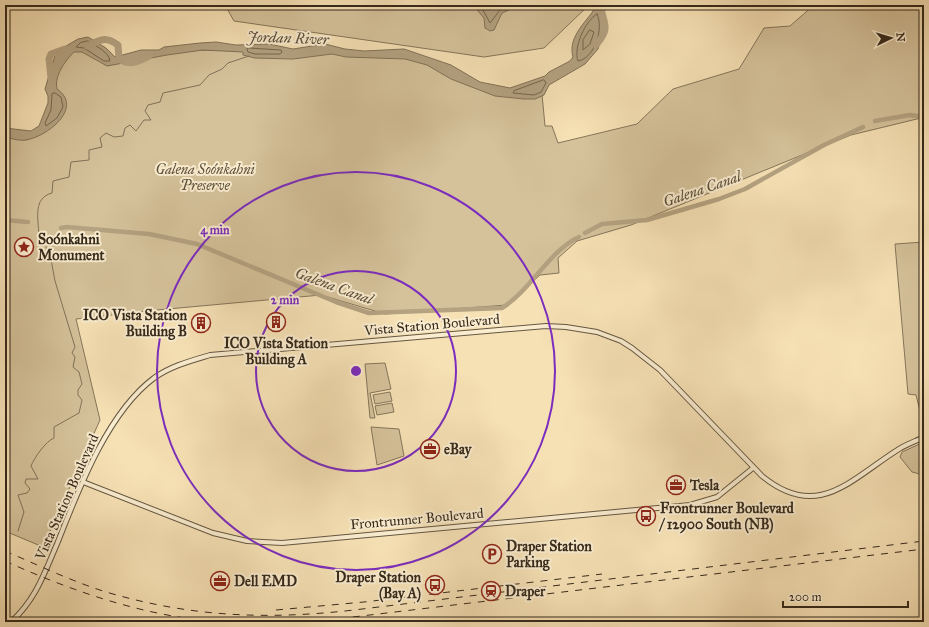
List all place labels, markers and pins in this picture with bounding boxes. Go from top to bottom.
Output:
place label: Soónkahni Monument [38,231,104,264]
place icon: Soónkahni Monument [13,236,35,258]
place label: ICO Vista Station Building B [83,307,187,341]
building icon: ICO Vista Station Building A [265,311,287,333]
building icon: ICO Vista Station Building B [190,312,212,334]
place label: ICO Vista Station Building A [224,335,328,369]
centre of rings [349,364,363,378]
office icon: eBay [419,438,441,460]
place label: eBay [444,441,473,459]
office icon: Tesla [665,474,687,496]
place label: Tesla [689,477,720,494]
place label: Frontrunner Boulevard / 12900 South (NB) [658,500,795,534]
bus stop icon: Frontrunner Boulevard / 12900 South (NB) [635,505,657,527]
place label: Draper Station Parking [506,538,592,572]
parking icon: Draper Station Parking [481,543,503,565]
place label: Draper Station (Bay A) [335,569,421,603]
office icon: Dell EMD [209,570,231,592]
place label: Dell EMD [234,573,297,590]
bus stop icon: Draper Station (Bay A) [424,574,446,596]
station icon: Draper [480,580,502,602]
place label: Draper [505,583,546,601]

